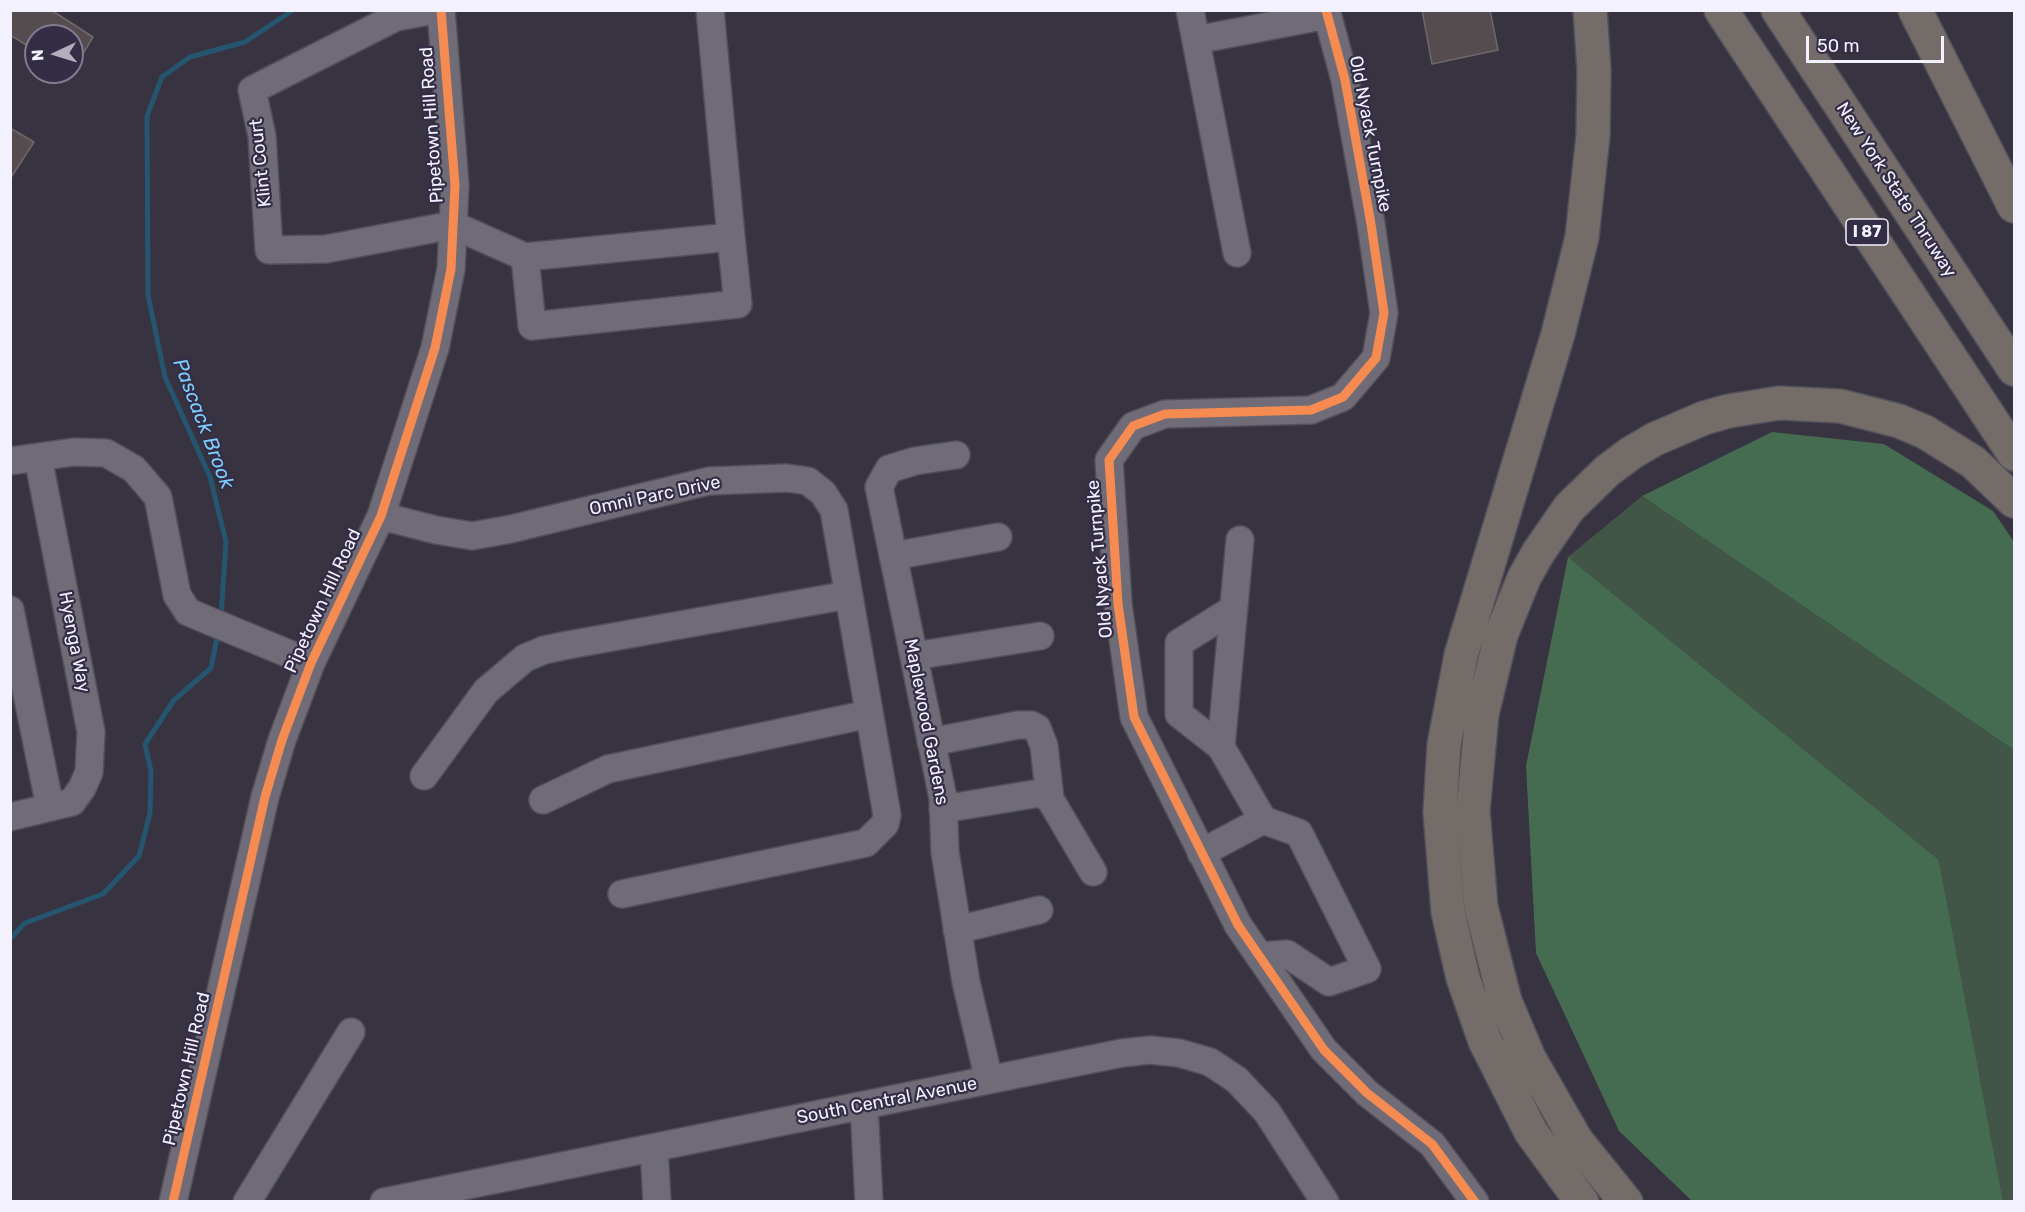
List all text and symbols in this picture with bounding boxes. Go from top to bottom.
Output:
north arrow [24,24,84,84]
scale bar [1809,24,1947,62]
text: 50 m [1817,35,1860,57]
street label: Pipetown Hill Road [416,46,448,204]
text: N [28,49,47,62]
street label: Old Nyack Turnpike [1344,54,1396,214]
street label: New York State Thruway [1831,98,1961,282]
street label: Klint Court [246,118,276,208]
road number: I 87 [1846,219,1888,245]
water label: Pascack Brook [167,355,239,493]
street label: Omni Parc Drive [587,472,723,520]
street label: Old Nyack Turnpike [1082,479,1118,639]
street label: Pipetown Hill Road [280,525,366,677]
street label: Hyenga Way [54,590,94,694]
street label: Maplewood Gardens [899,637,953,807]
street label: Pipetown Hill Road [159,990,215,1148]
street label: South Central Avenue [795,1073,979,1129]

